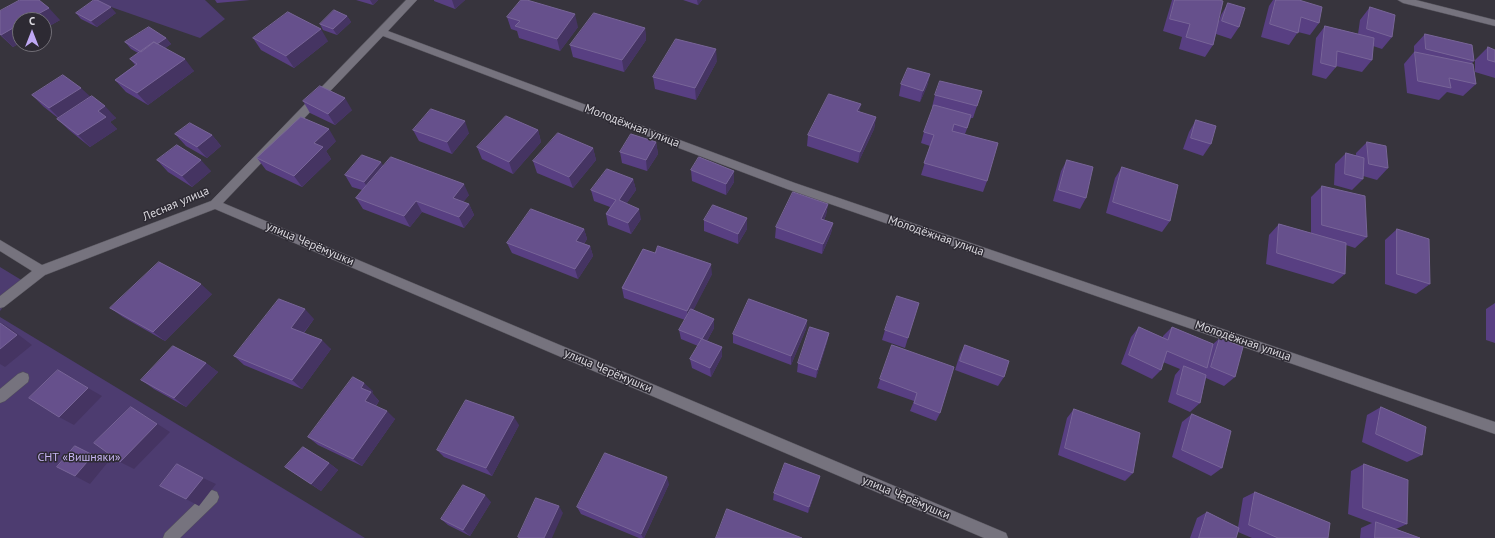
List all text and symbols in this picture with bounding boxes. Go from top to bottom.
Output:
north arrow [12,12,52,52]
text: С [29,14,35,28]
street label: Молодёжная улица [582,101,682,151]
street label: Лесная улица [141,184,211,224]
street label: Молодёжная улица [886,213,986,259]
street label: улица Черёмушки [264,219,356,269]
street label: Молодёжная улица [1193,318,1293,364]
street label: улица Черёмушки [562,346,654,396]
park label: СНТ «Вишняки» [37,451,121,465]
street label: улица Черёмушки [860,473,952,523]

